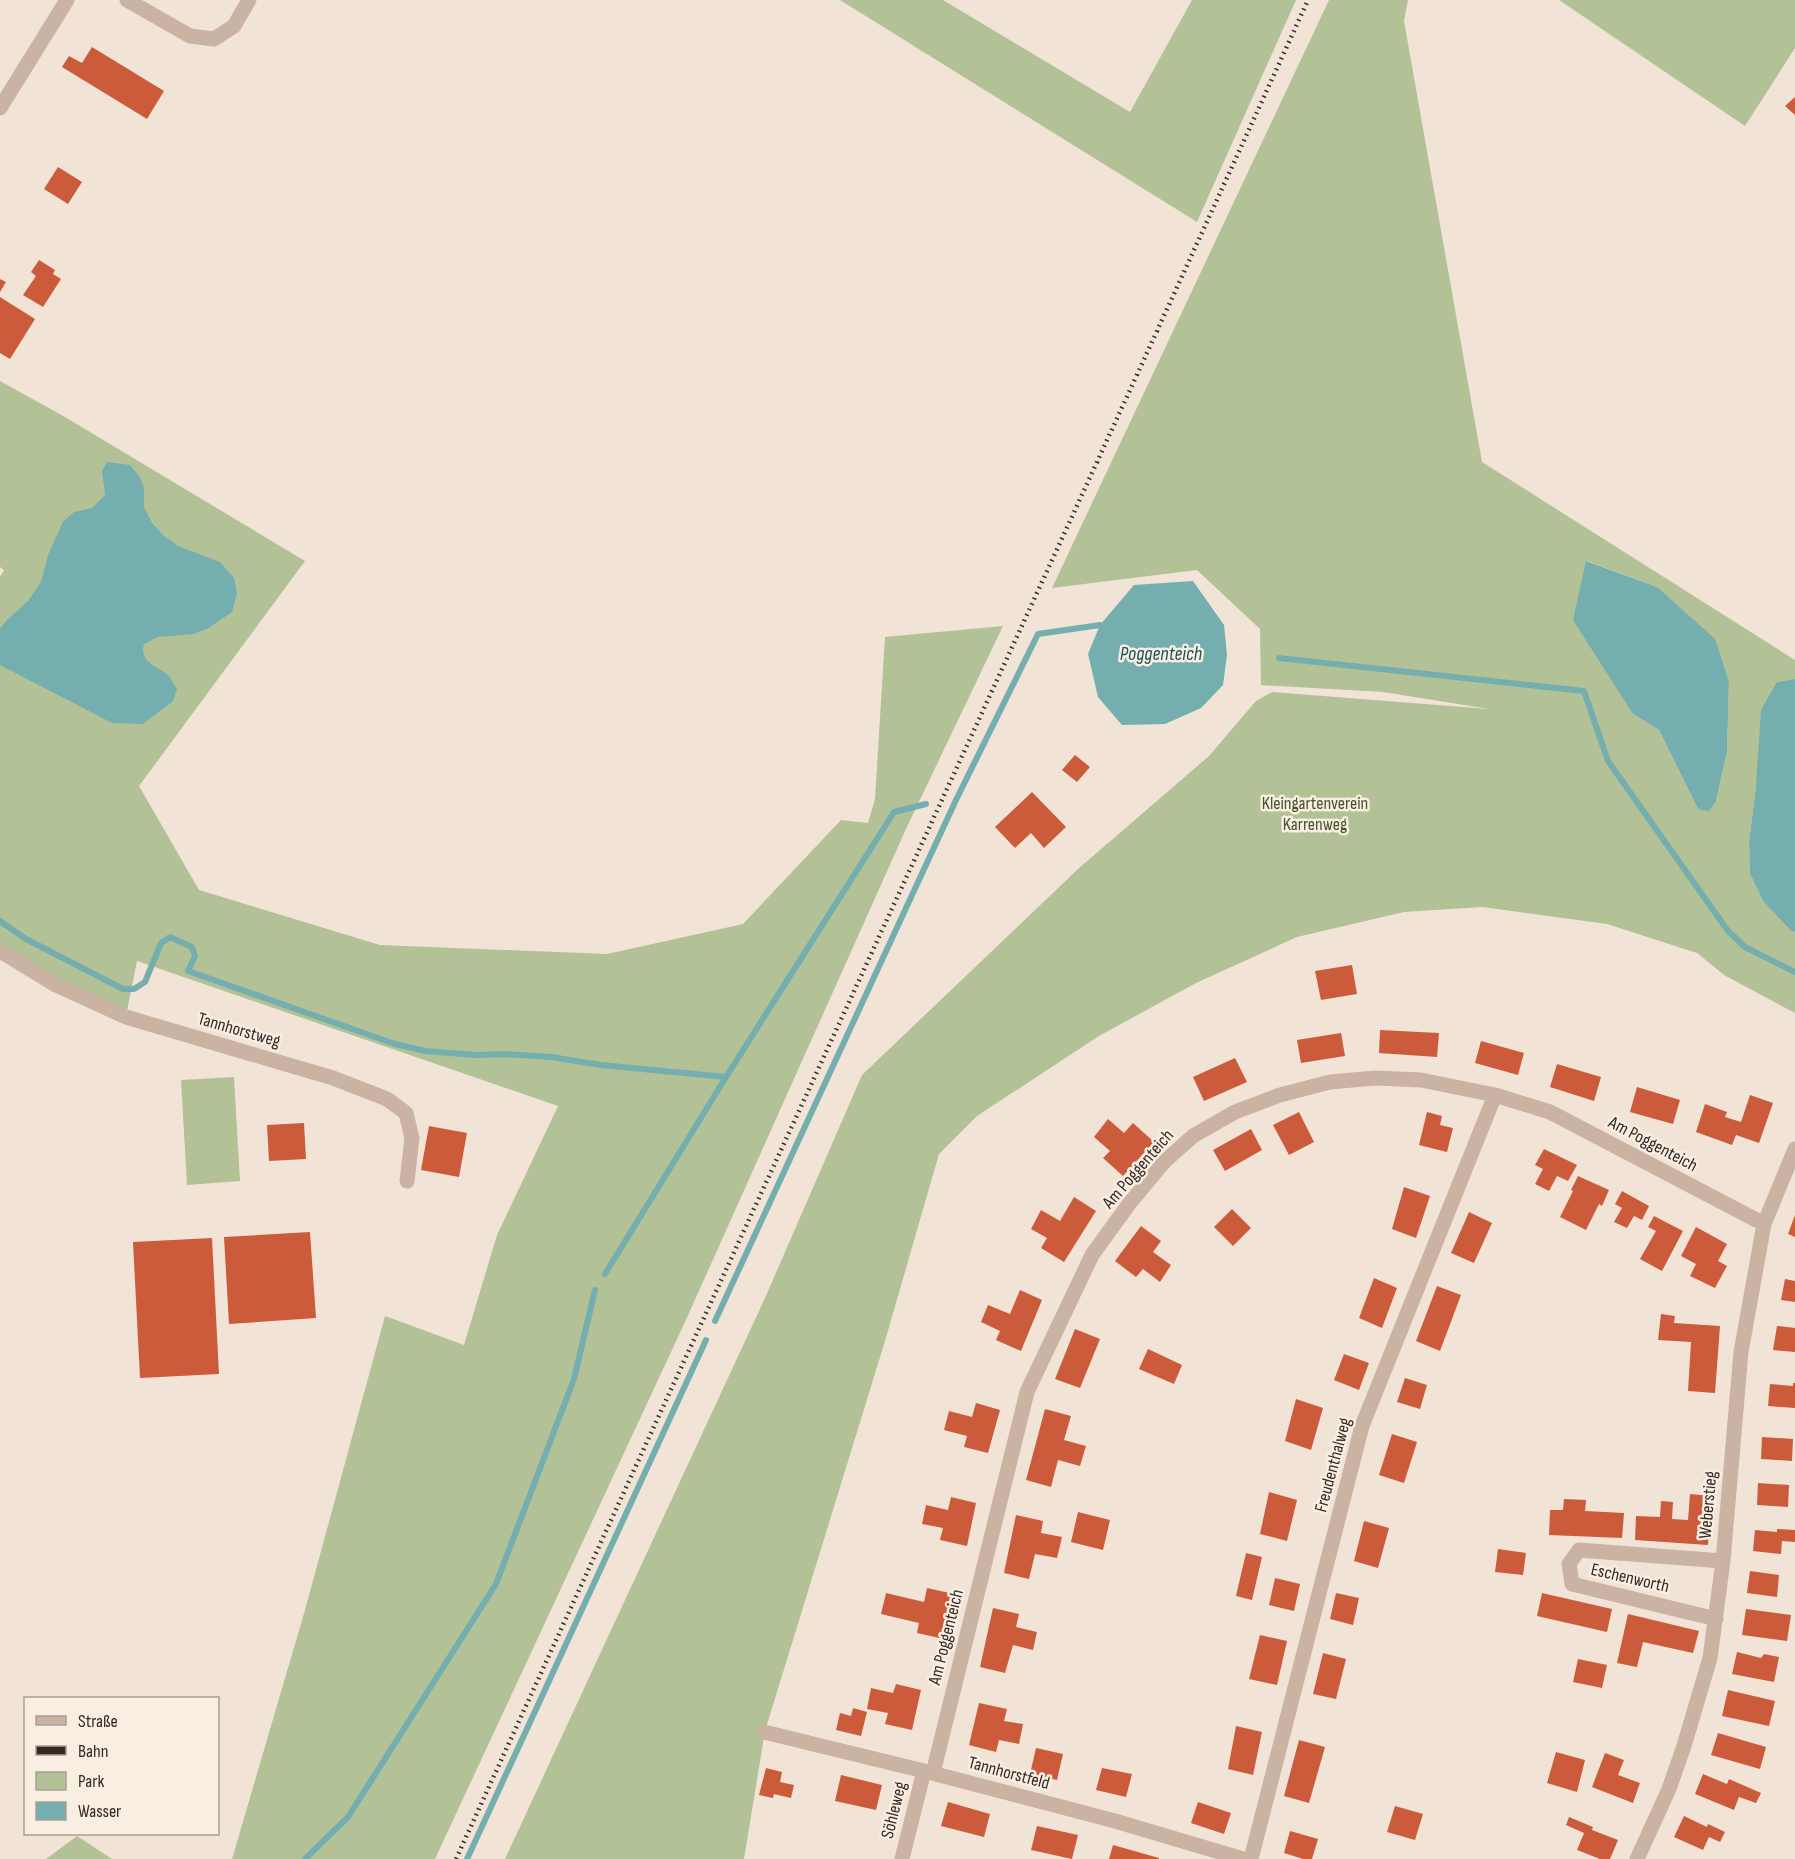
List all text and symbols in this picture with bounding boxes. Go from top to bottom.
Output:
water label: Poggenteich [1120,642,1202,666]
park label: Kleingartenverein Karrenweg [1262,793,1368,835]
street label: Tannhorstweg [195,1008,283,1052]
street label: Am Poggenteich [1604,1111,1701,1176]
street label: Am Poggenteich [1097,1125,1178,1214]
street label: Freudenthalweg [1310,1415,1356,1515]
street label: Weberstieg [1695,1470,1721,1540]
street label: Eschenworth [1589,1559,1671,1597]
street label: Am Poggenteich [924,1587,968,1688]
legend [24,1697,219,1835]
text: Straße [78,1711,118,1732]
text: Bahn [78,1741,108,1762]
street label: Tannhorstfeld [966,1752,1052,1794]
text: Park [78,1771,104,1792]
street label: Söhleweg [877,1779,911,1841]
text: Wasser [78,1801,121,1822]

